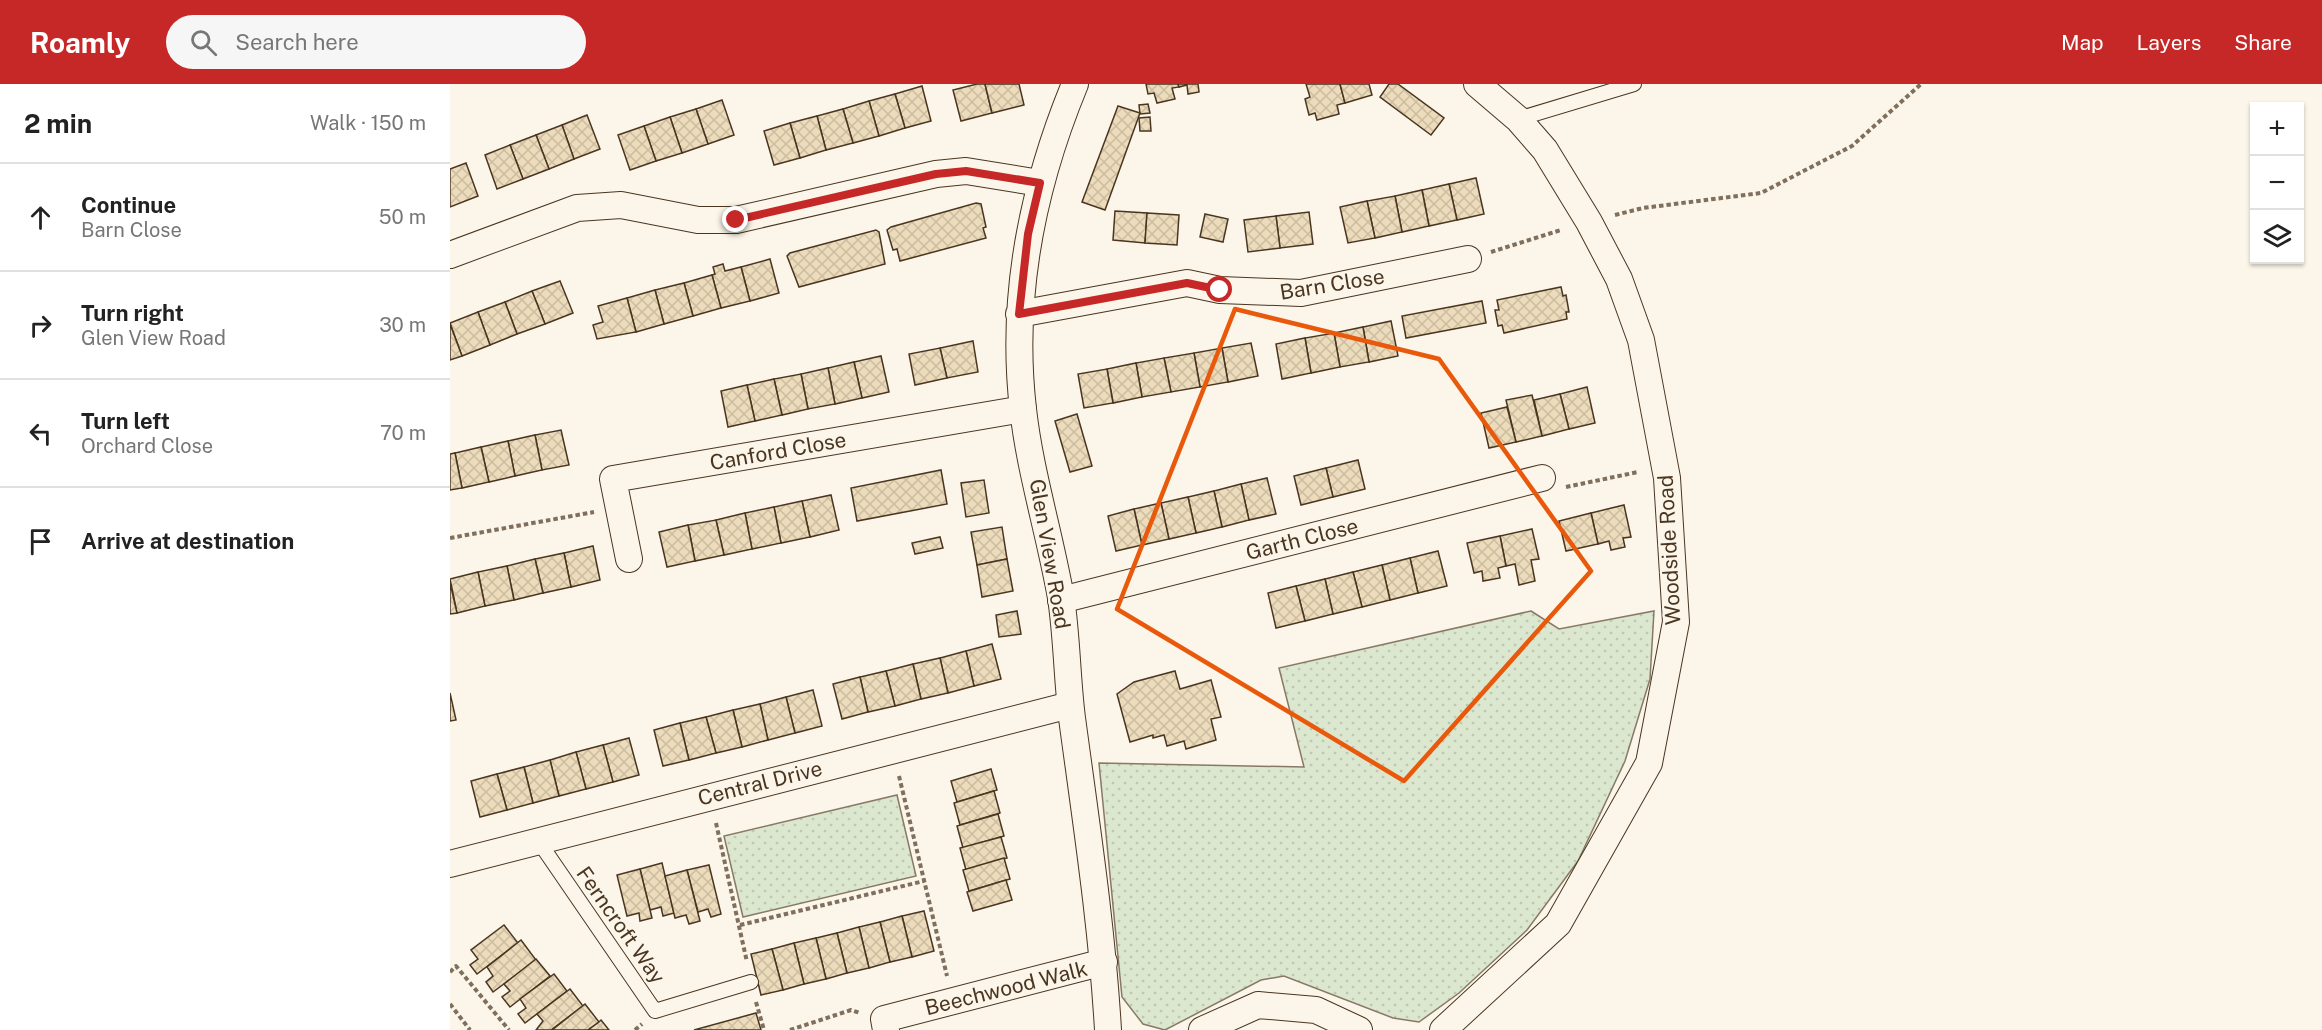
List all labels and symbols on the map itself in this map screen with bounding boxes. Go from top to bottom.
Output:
route end [722,206,748,232]
street label: Barn Close [1278,263,1386,305]
route start [1206,276,1232,302]
street label: Canford Close [708,427,848,475]
street label: Woodside Road [1653,474,1685,626]
street label: Glen View Road [1024,477,1076,631]
street label: Garth Close [1243,513,1361,565]
street label: Central Drive [695,755,825,811]
street label: Ferncroft Way [571,862,671,988]
street label: Beechwood Walk [922,956,1090,1020]

